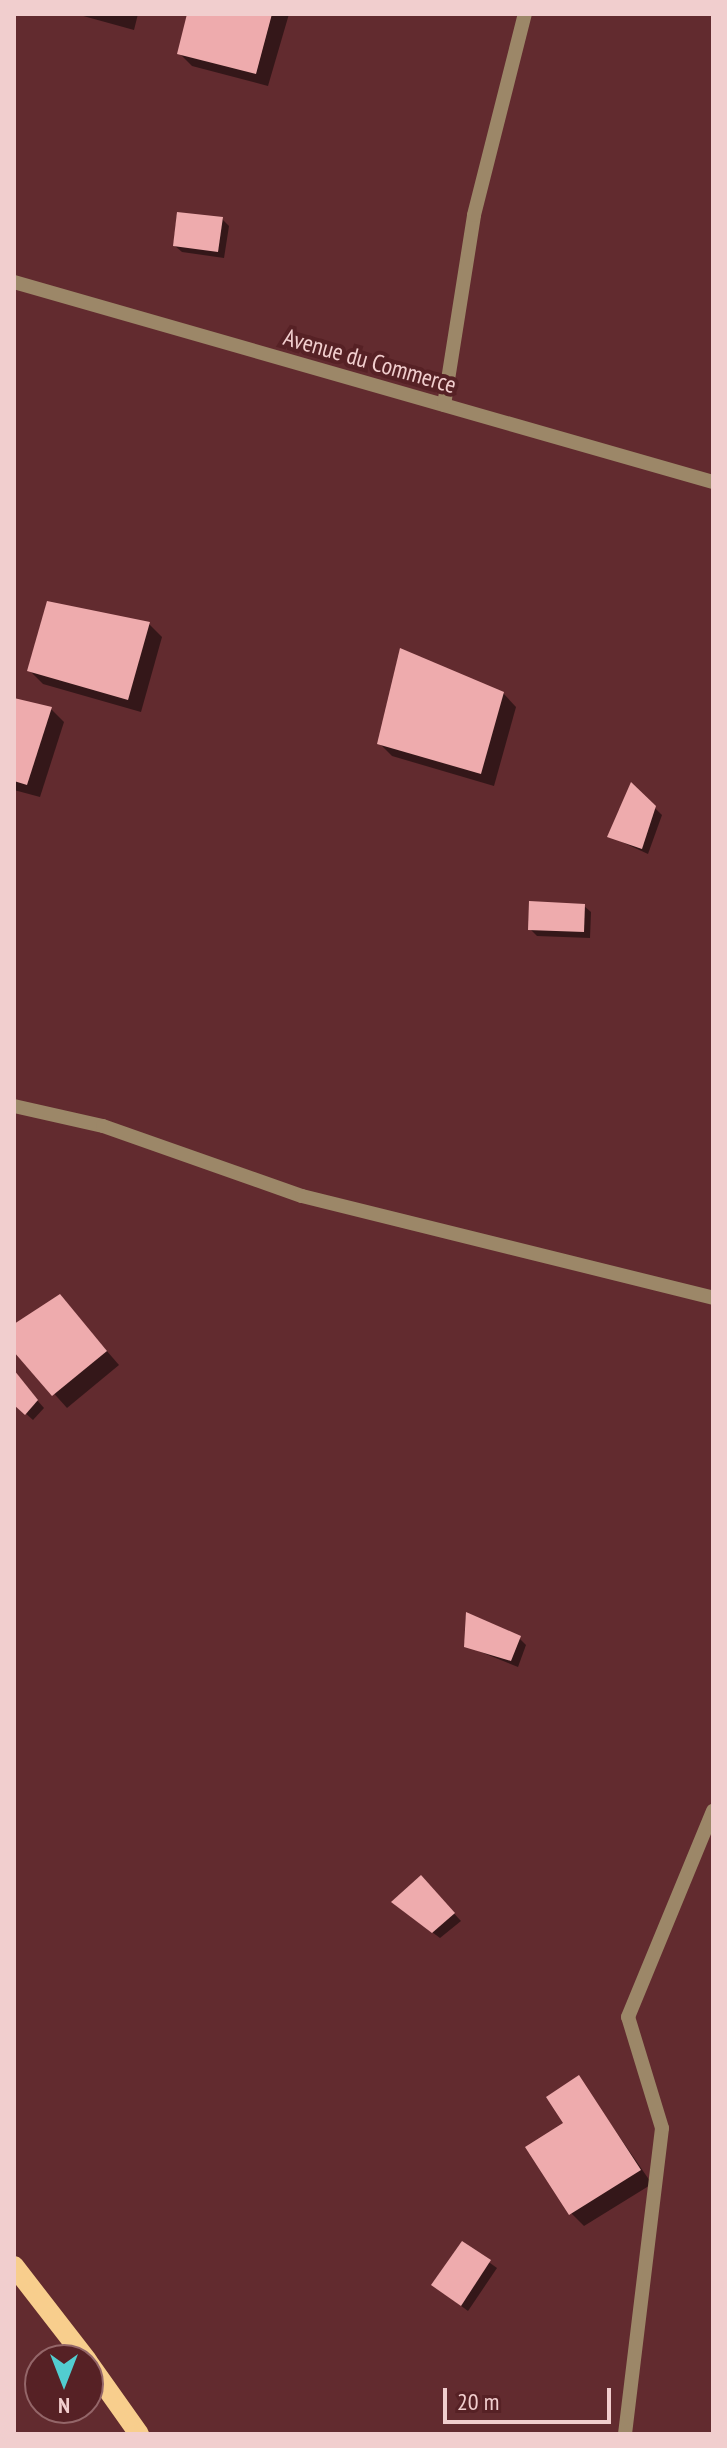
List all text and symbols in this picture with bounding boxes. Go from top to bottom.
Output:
street label: Avenue du Commerce [280,323,460,399]
north arrow [24,2344,104,2424]
scale bar [447,2372,615,2422]
text: 20 m [457,2386,499,2417]
text: N [58,2392,70,2420]

